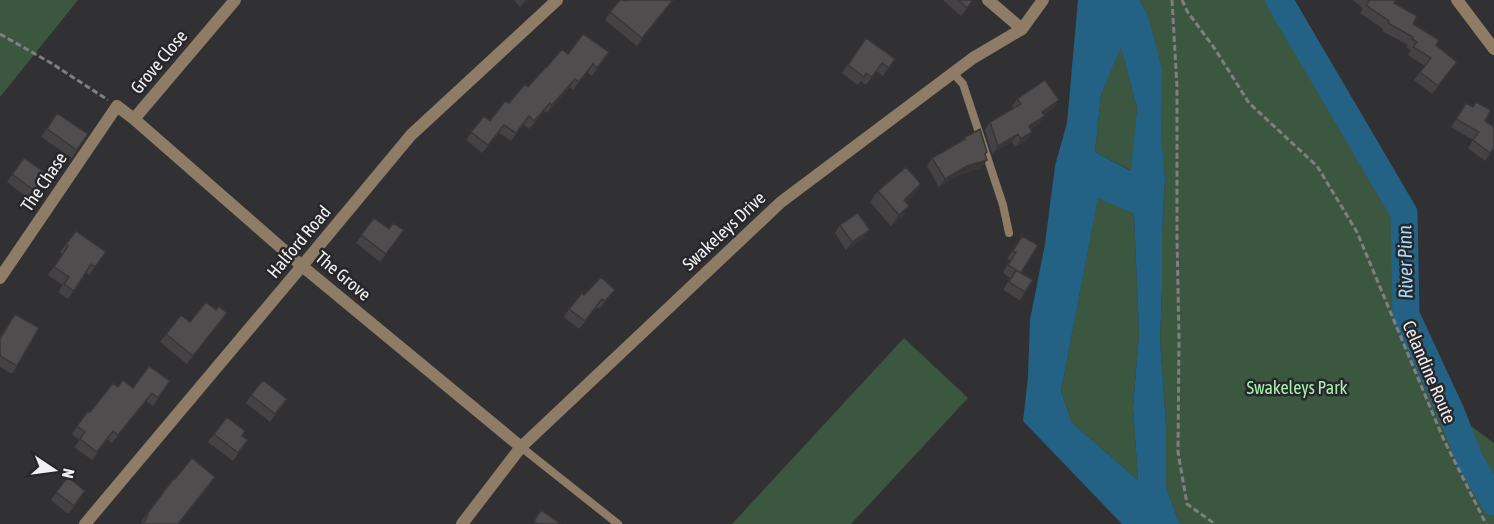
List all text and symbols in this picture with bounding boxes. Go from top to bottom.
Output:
street label: Grove Close [126,26,191,98]
street label: The Chase [16,148,71,215]
street label: Swakeleys Drive [678,187,770,274]
street label: Halford Road [262,201,335,282]
water label: River Pinn [1392,225,1417,299]
street label: The Grove [312,247,375,305]
street label: Celandine Route [1398,317,1461,426]
park label: Swakeleys Park [1247,377,1348,398]
north arrow [24,440,84,500]
text: N [59,467,78,480]

